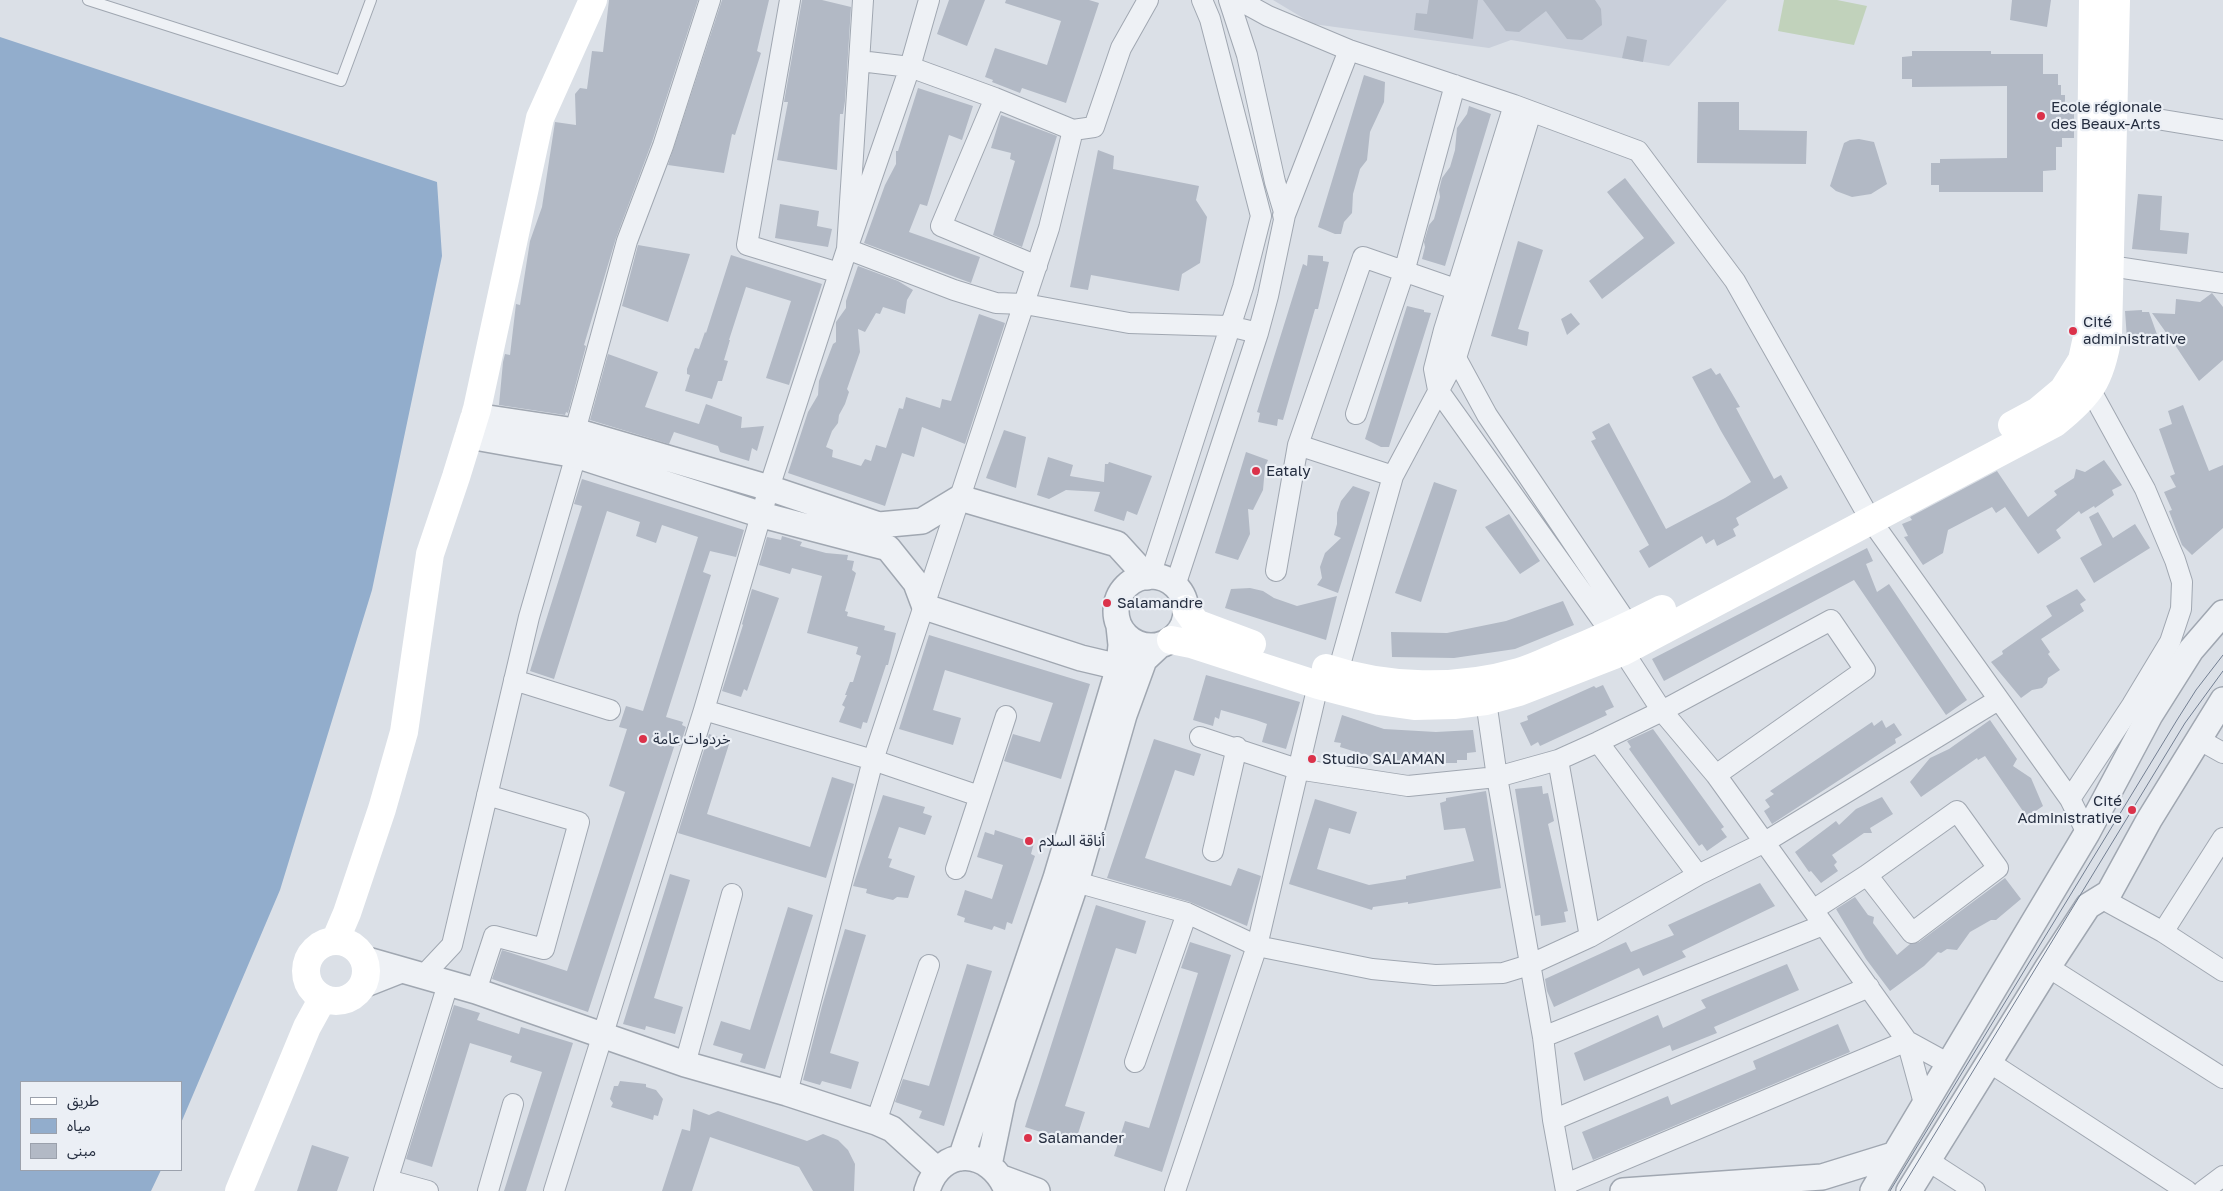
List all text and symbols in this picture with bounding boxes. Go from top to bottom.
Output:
place label: Ecole régionale des Beaux-Arts [2051,98,2162,133]
marker: Ecole régionale des Beaux-Arts [2035,110,2047,122]
place label: Cité administrative [2083,313,2186,348]
marker: Cité administrative [2067,325,2079,337]
place label: Eataly [1266,462,1311,480]
marker: Eataly [1250,465,1262,477]
place label: Salamandre [1117,594,1203,612]
marker: Salamandre [1101,597,1113,609]
place label: خردوات عامة [653,730,730,748]
marker: خردوات عامة [637,733,649,745]
place label: Studio SALAMAN [1322,750,1445,768]
marker: Studio SALAMAN [1306,753,1318,765]
place label: Cité Administrative [2018,792,2122,827]
marker: Cité Administrative [2126,804,2138,816]
place label: أناقة السلام [1039,832,1105,850]
marker: أناقة السلام [1023,835,1035,847]
legend [20,1081,182,1171]
text: طريق [67,1091,99,1109]
text: مياه [67,1116,91,1134]
place label: Salamander [1038,1129,1124,1147]
marker: Salamander [1022,1132,1034,1144]
text: مبنى [67,1141,96,1159]

